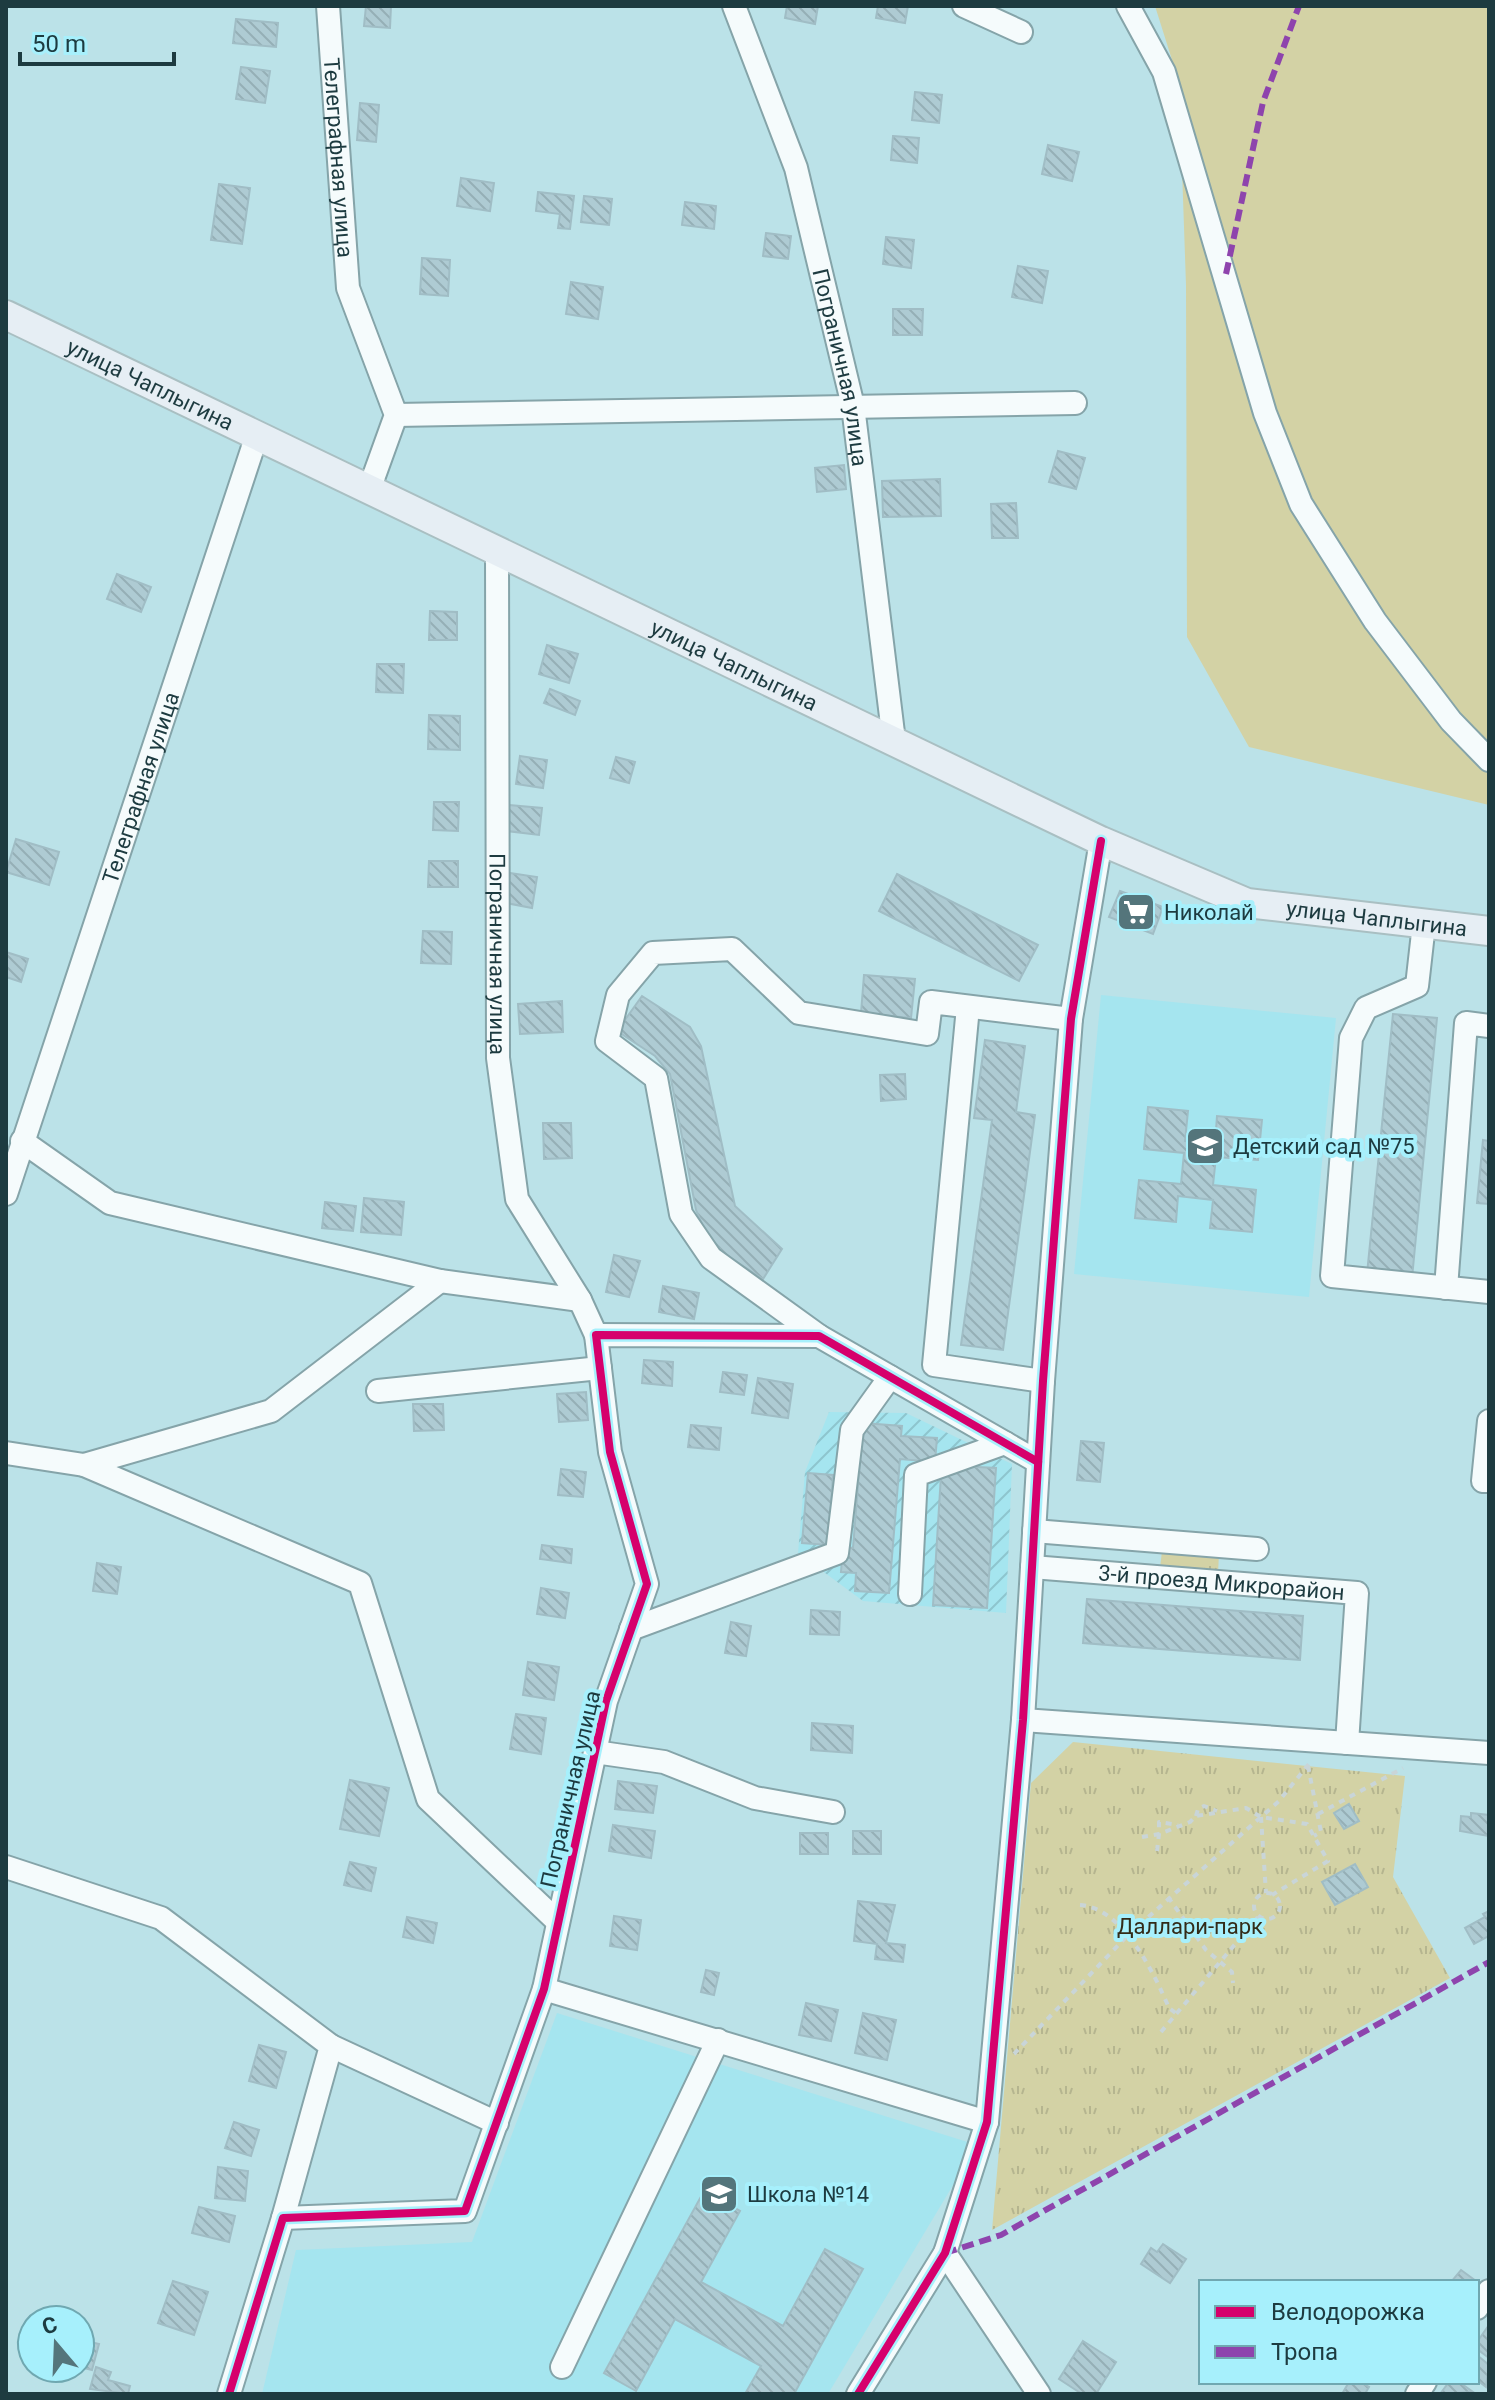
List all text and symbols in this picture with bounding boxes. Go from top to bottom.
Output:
scale bar [20,16,174,66]
text: 50 m [32,30,86,58]
street label: Телеграфная улица [319,57,358,258]
street label: Пограничная улица [807,266,872,468]
street label: улица Чаплыгина [63,334,237,435]
street label: улица Чаплыгина [647,615,822,716]
street label: Телеграфная улица [98,689,184,887]
street label: Пограничная улица [485,853,510,1055]
supermarket icon: Николай [1115,891,1157,933]
street label: улица Чаплыгина [1285,896,1469,941]
place label: Николай [1164,900,1254,925]
school or university icon: Детский сад №75 [1184,1125,1226,1167]
place label: Детский сад №75 [1233,1134,1415,1159]
street label: 3-й проезд Микрорайон [1097,1560,1345,1605]
street label: Пограничная улица [536,1688,605,1890]
park label: Даллари-парк [1117,1914,1263,1939]
school or university icon: Школа №14 [698,2173,740,2215]
place label: Школа №14 [747,2182,869,2207]
legend [1199,2280,1479,2384]
text: Велодорожка [1271,2298,1425,2326]
north arrow [16,2304,96,2384]
text: С [39,2311,61,2340]
text: Тропа [1271,2338,1338,2366]

